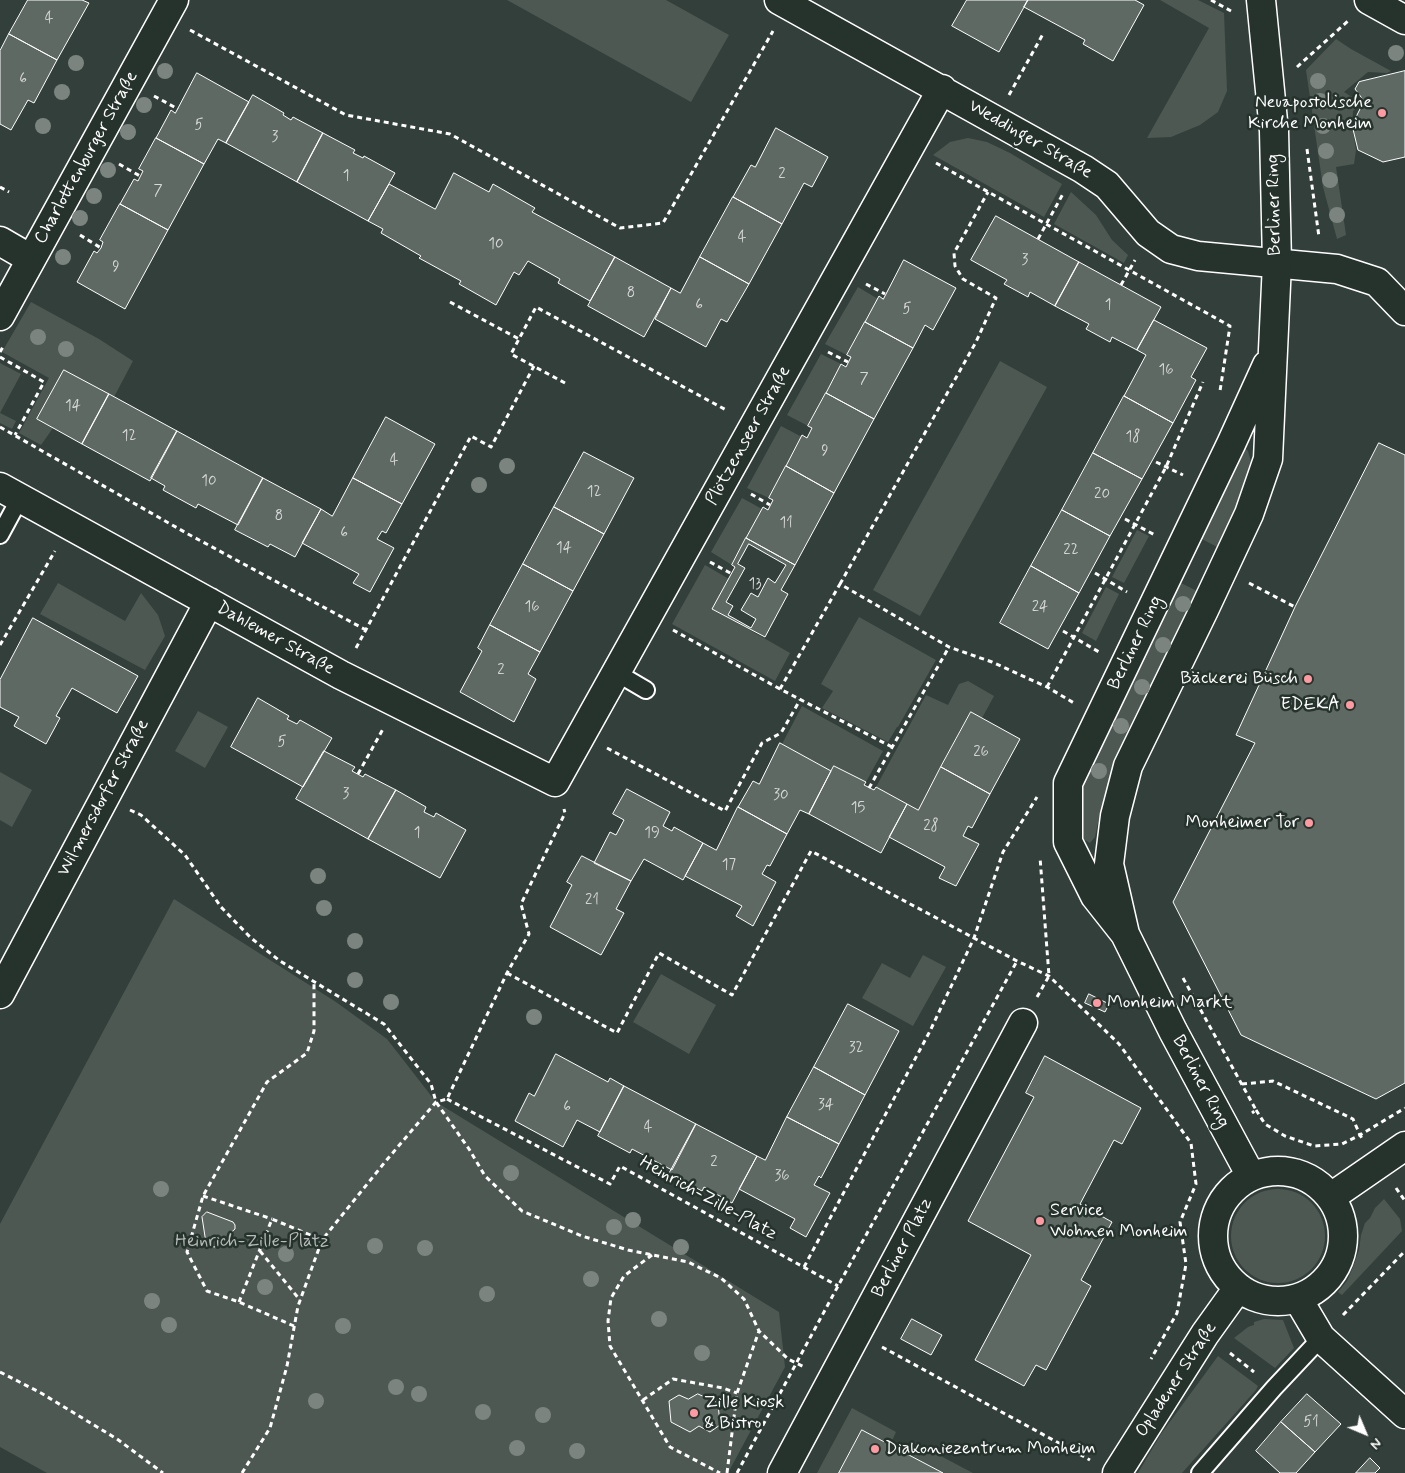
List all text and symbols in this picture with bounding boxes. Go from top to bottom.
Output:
house number: 4 [45,10,53,28]
street label: Charlottenburger Straße [30,68,144,248]
house number: 6 [19,71,27,89]
place label: Neuapostolische Kirche Monheim [1248,92,1372,134]
street label: Weddinger Straße [964,96,1096,184]
marker: Neuapostolische Kirche Monheim [1376,107,1388,119]
house number: 5 [195,117,203,135]
house number: 3 [272,129,278,147]
street label: Berliner Ring [1263,154,1287,256]
house number: 2 [778,166,786,184]
house number: 1 [343,168,349,186]
house number: 7 [153,183,163,201]
house number: 4 [738,229,746,247]
house number: 10 [488,236,504,254]
house number: 3 [1022,252,1028,270]
house number: 9 [112,259,120,277]
house number: 8 [627,285,635,303]
house number: 6 [695,297,703,315]
house number: 1 [1105,297,1111,315]
house number: 5 [903,301,911,319]
house number: 16 [1159,362,1173,380]
street label: Plötzenseer Straße [702,363,796,509]
house number: 7 [859,371,869,389]
house number: 14 [65,398,81,416]
house number: 12 [122,428,136,446]
house number: 18 [1126,429,1140,447]
house number: 9 [821,443,829,461]
house number: 4 [390,452,398,470]
house number: 10 [201,473,217,491]
house number: 12 [587,484,601,502]
house number: 20 [1094,486,1110,504]
house number: 8 [275,508,283,526]
house number: 11 [779,515,793,533]
house number: 6 [340,525,348,543]
house number: 14 [556,540,572,558]
house number: 22 [1063,542,1079,560]
house number: 13 [748,576,762,594]
street label: Berliner Ring [1104,592,1168,694]
street label: Dahlemer Straße [212,598,338,680]
house number: 16 [525,599,539,617]
house number: 24 [1032,599,1048,617]
house number: 2 [497,662,505,680]
place label: Bäckerei Büsch [1180,668,1298,690]
marker: Bäckerei Büsch [1302,673,1314,685]
place label: EDEKA [1280,694,1340,716]
marker: EDEKA [1344,699,1356,711]
street label: Wilmersdorfer Straße [53,716,155,880]
house number: 5 [278,734,286,752]
house number: 26 [973,744,989,762]
house number: 3 [343,786,349,804]
house number: 30 [773,787,789,805]
house number: 15 [851,800,865,818]
place label: Monheimer Tor [1186,812,1299,834]
marker: Monheimer Tor [1303,817,1315,829]
house number: 28 [923,818,939,836]
house number: 1 [414,825,420,843]
house number: 19 [644,825,660,843]
house number: 17 [722,857,736,875]
house number: 21 [585,892,599,910]
place label: Monheim Markt [1107,992,1232,1014]
marker: Monheim Markt [1091,997,1103,1009]
street label: Berliner Ring [1167,1032,1233,1132]
house number: 32 [849,1040,863,1058]
house number: 34 [818,1097,834,1115]
house number: 6 [563,1099,571,1117]
house number: 4 [644,1119,652,1137]
street label: Heinrich-Zille-Platz [635,1152,781,1246]
house number: 2 [710,1154,718,1172]
house number: 36 [774,1168,790,1186]
street label: Berliner Platz [868,1195,938,1301]
place label: Service Wohnen Monheim [1050,1200,1188,1242]
marker: Service Wohnen Monheim [1034,1215,1046,1227]
park label: Heinrich-Zille-Platz [175,1231,329,1253]
street label: Opladener Straße [1132,1319,1222,1441]
place label: Zille Kiosk & Bistro [704,1392,784,1435]
marker: Zille Kiosk & Bistro [688,1407,700,1419]
north arrow [1340,1408,1390,1458]
house number: 51 [1303,1414,1319,1432]
text: N [1366,1434,1385,1453]
place label: Diakoniezentrum Monheim [885,1438,1095,1460]
marker: Diakoniezentrum Monheim [869,1443,881,1455]

